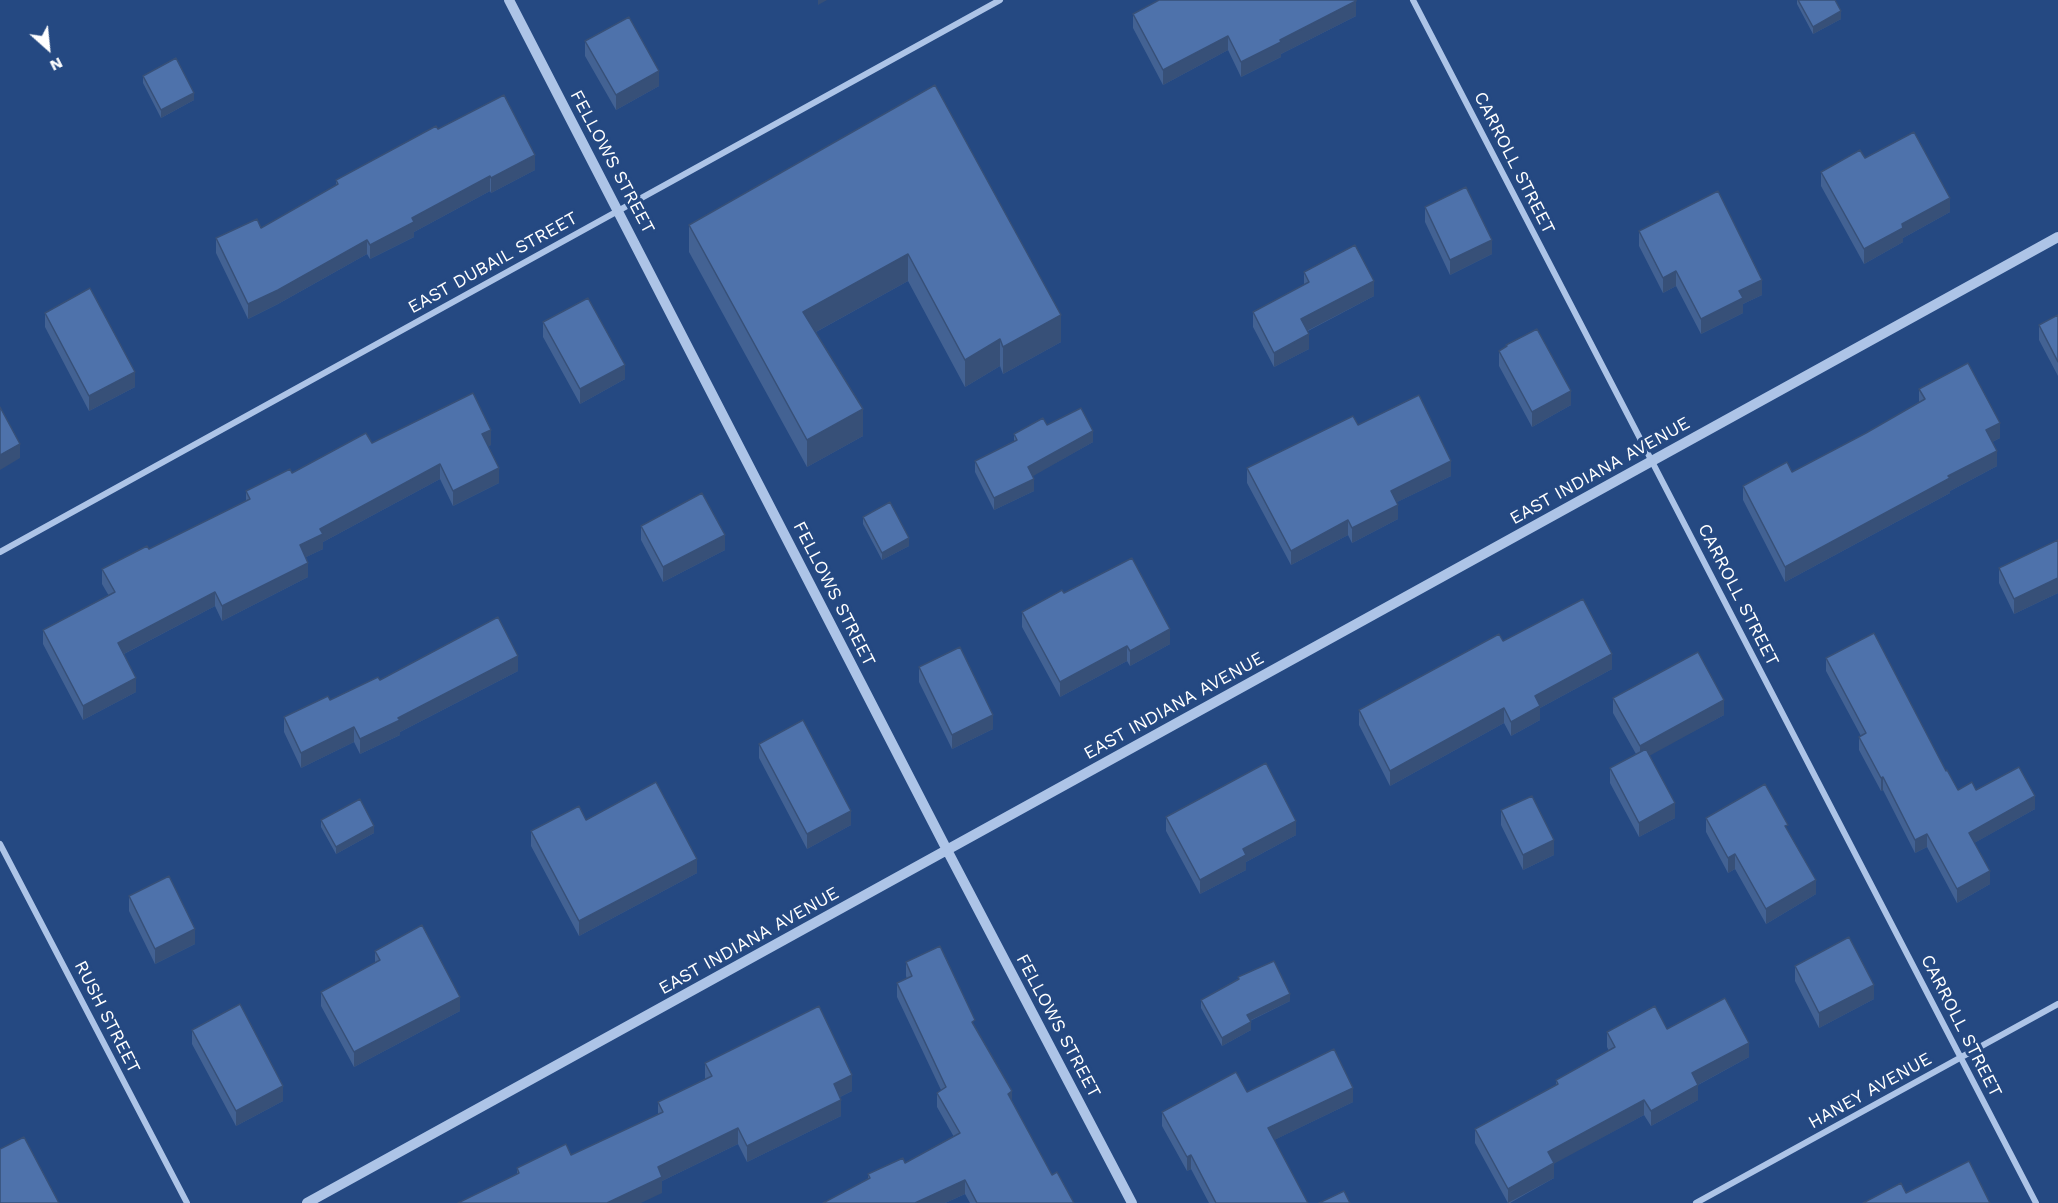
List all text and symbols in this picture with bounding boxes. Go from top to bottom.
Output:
north arrow [18,18,78,78]
text: N [47,53,66,76]
street label: FELLOWS STREET [565,87,659,237]
street label: CARROLL STREET [1469,88,1559,238]
street label: EAST DUBAIL STREET [405,207,581,319]
street label: EAST INDIANA AVENUE [1506,412,1694,530]
street label: FELLOWS STREET [788,518,880,670]
street label: CARROLL STREET [1693,520,1783,670]
street label: EAST INDIANA AVENUE [1080,647,1268,765]
street label: EAST INDIANA AVENUE [655,882,843,1000]
street label: FELLOWS STREET [1011,951,1105,1101]
street label: CARROLL STREET [1916,951,2006,1101]
street label: RUSH STREET [69,957,145,1077]
street label: HANEY AVENUE [1805,1048,1935,1134]

